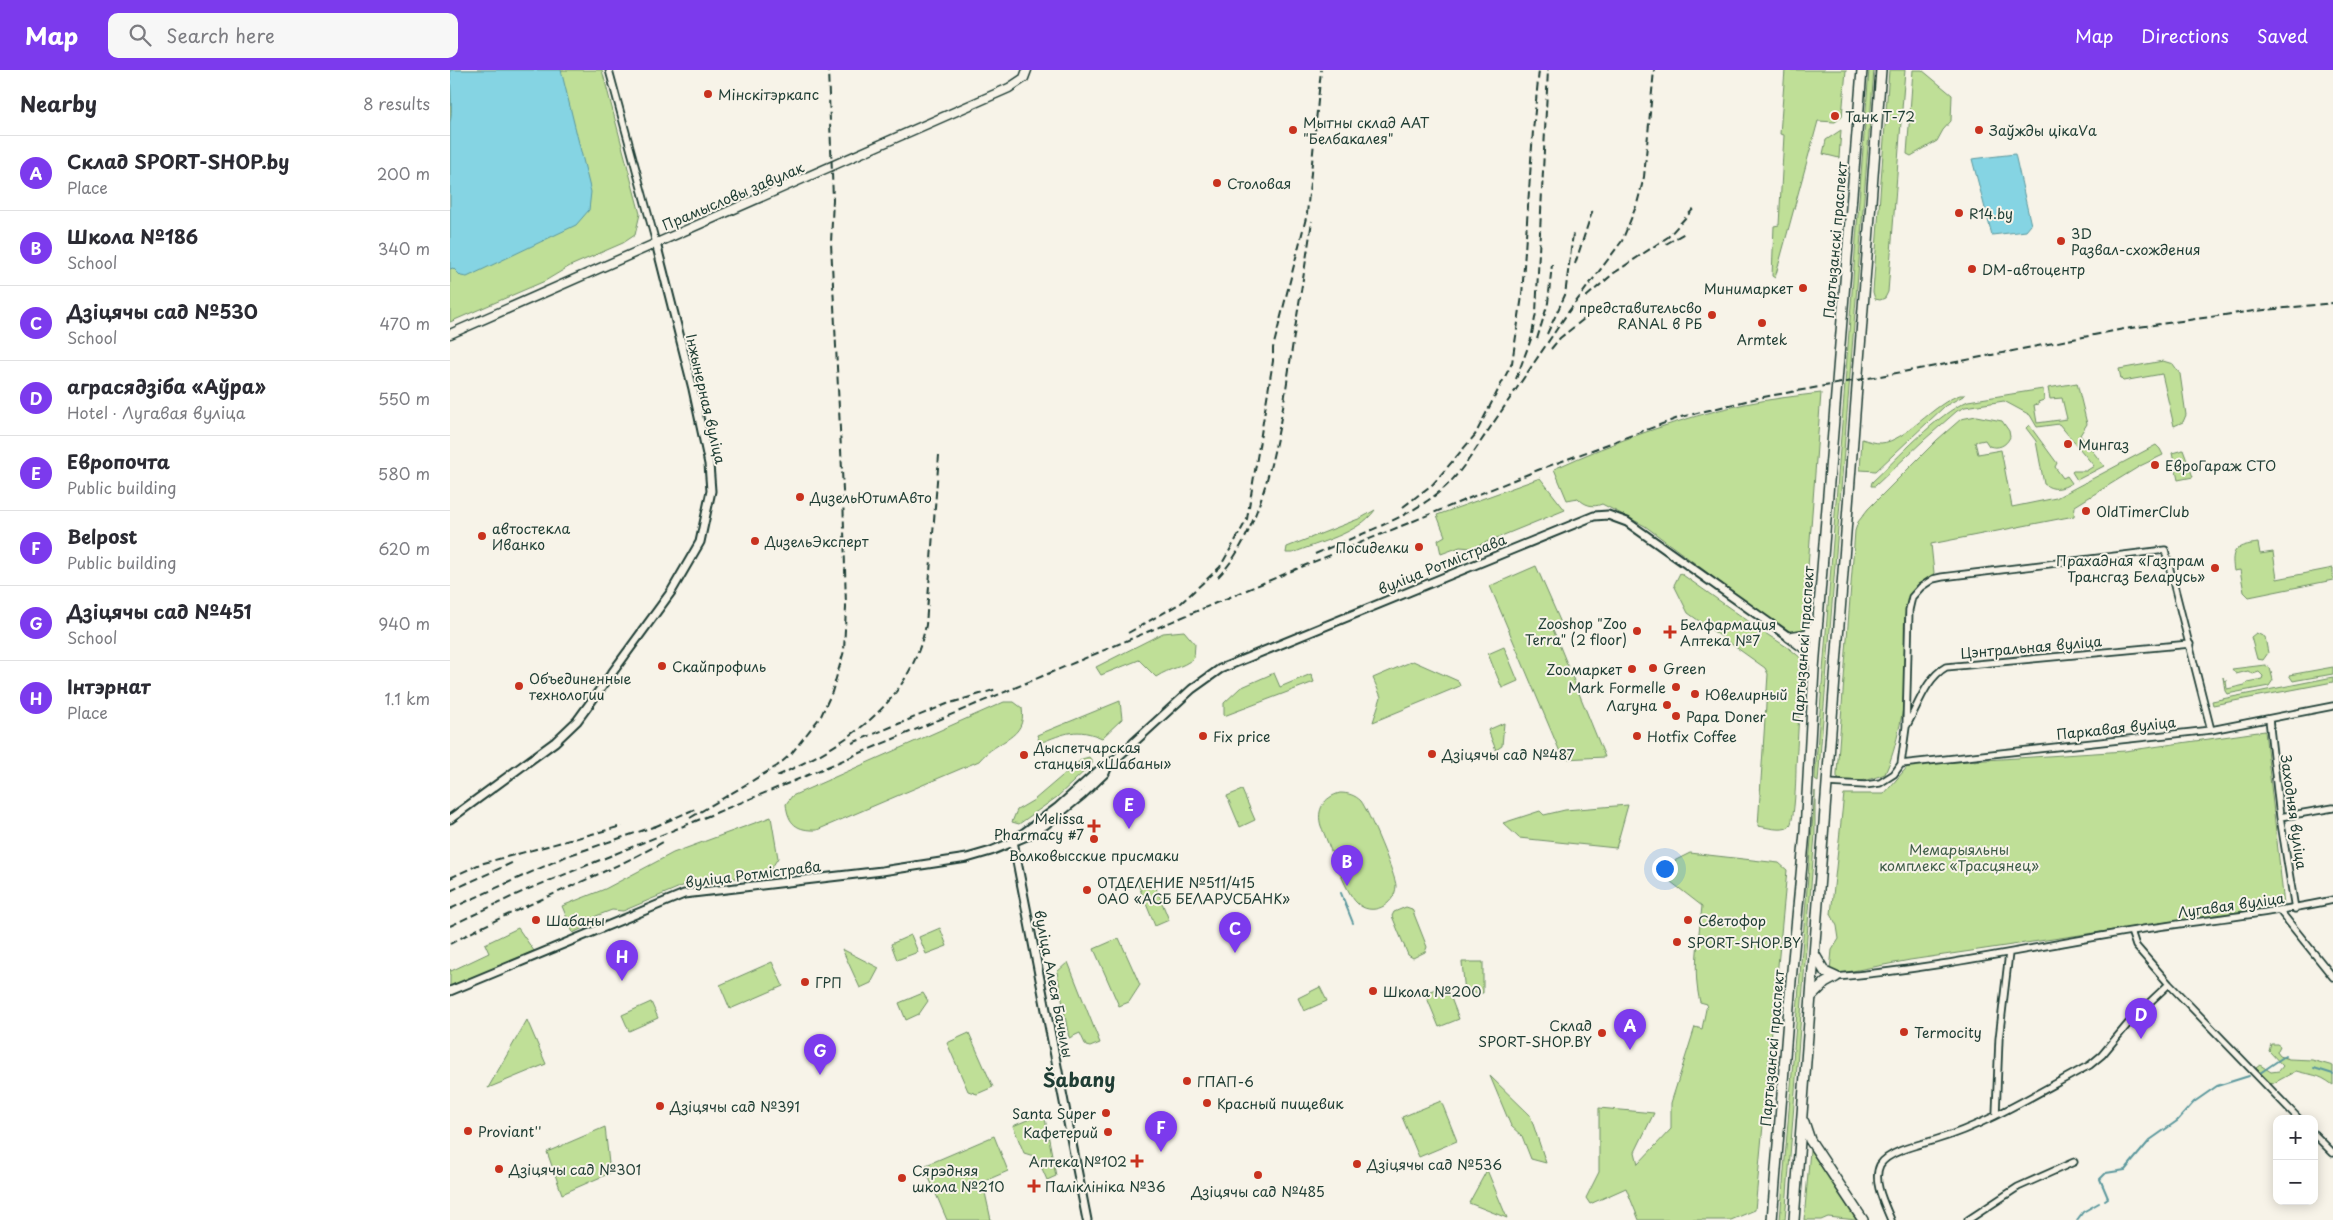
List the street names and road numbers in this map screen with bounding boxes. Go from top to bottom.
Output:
street label: Прамысловы завулак [659,156,808,235]
street label: Партызанскі праспект [1818,161,1852,319]
street label: Інжынерная вуліца [681,332,731,466]
street label: вуліца Ротмістрава [1375,529,1509,599]
street label: Партызанскі праспект [1787,565,1819,723]
street label: Цэнтральная вуліца [1959,630,2103,664]
street label: Паркавая вуліца [2055,711,2177,745]
street label: Заходняя вуліца [2276,753,2312,871]
street label: вуліца Ротмістрава [684,855,822,893]
street label: Лугавая вуліца [2176,887,2286,923]
street label: вуліца Алеся Бачылы [1029,908,1079,1060]
street label: Партызанскі праспект [1755,969,1789,1127]

